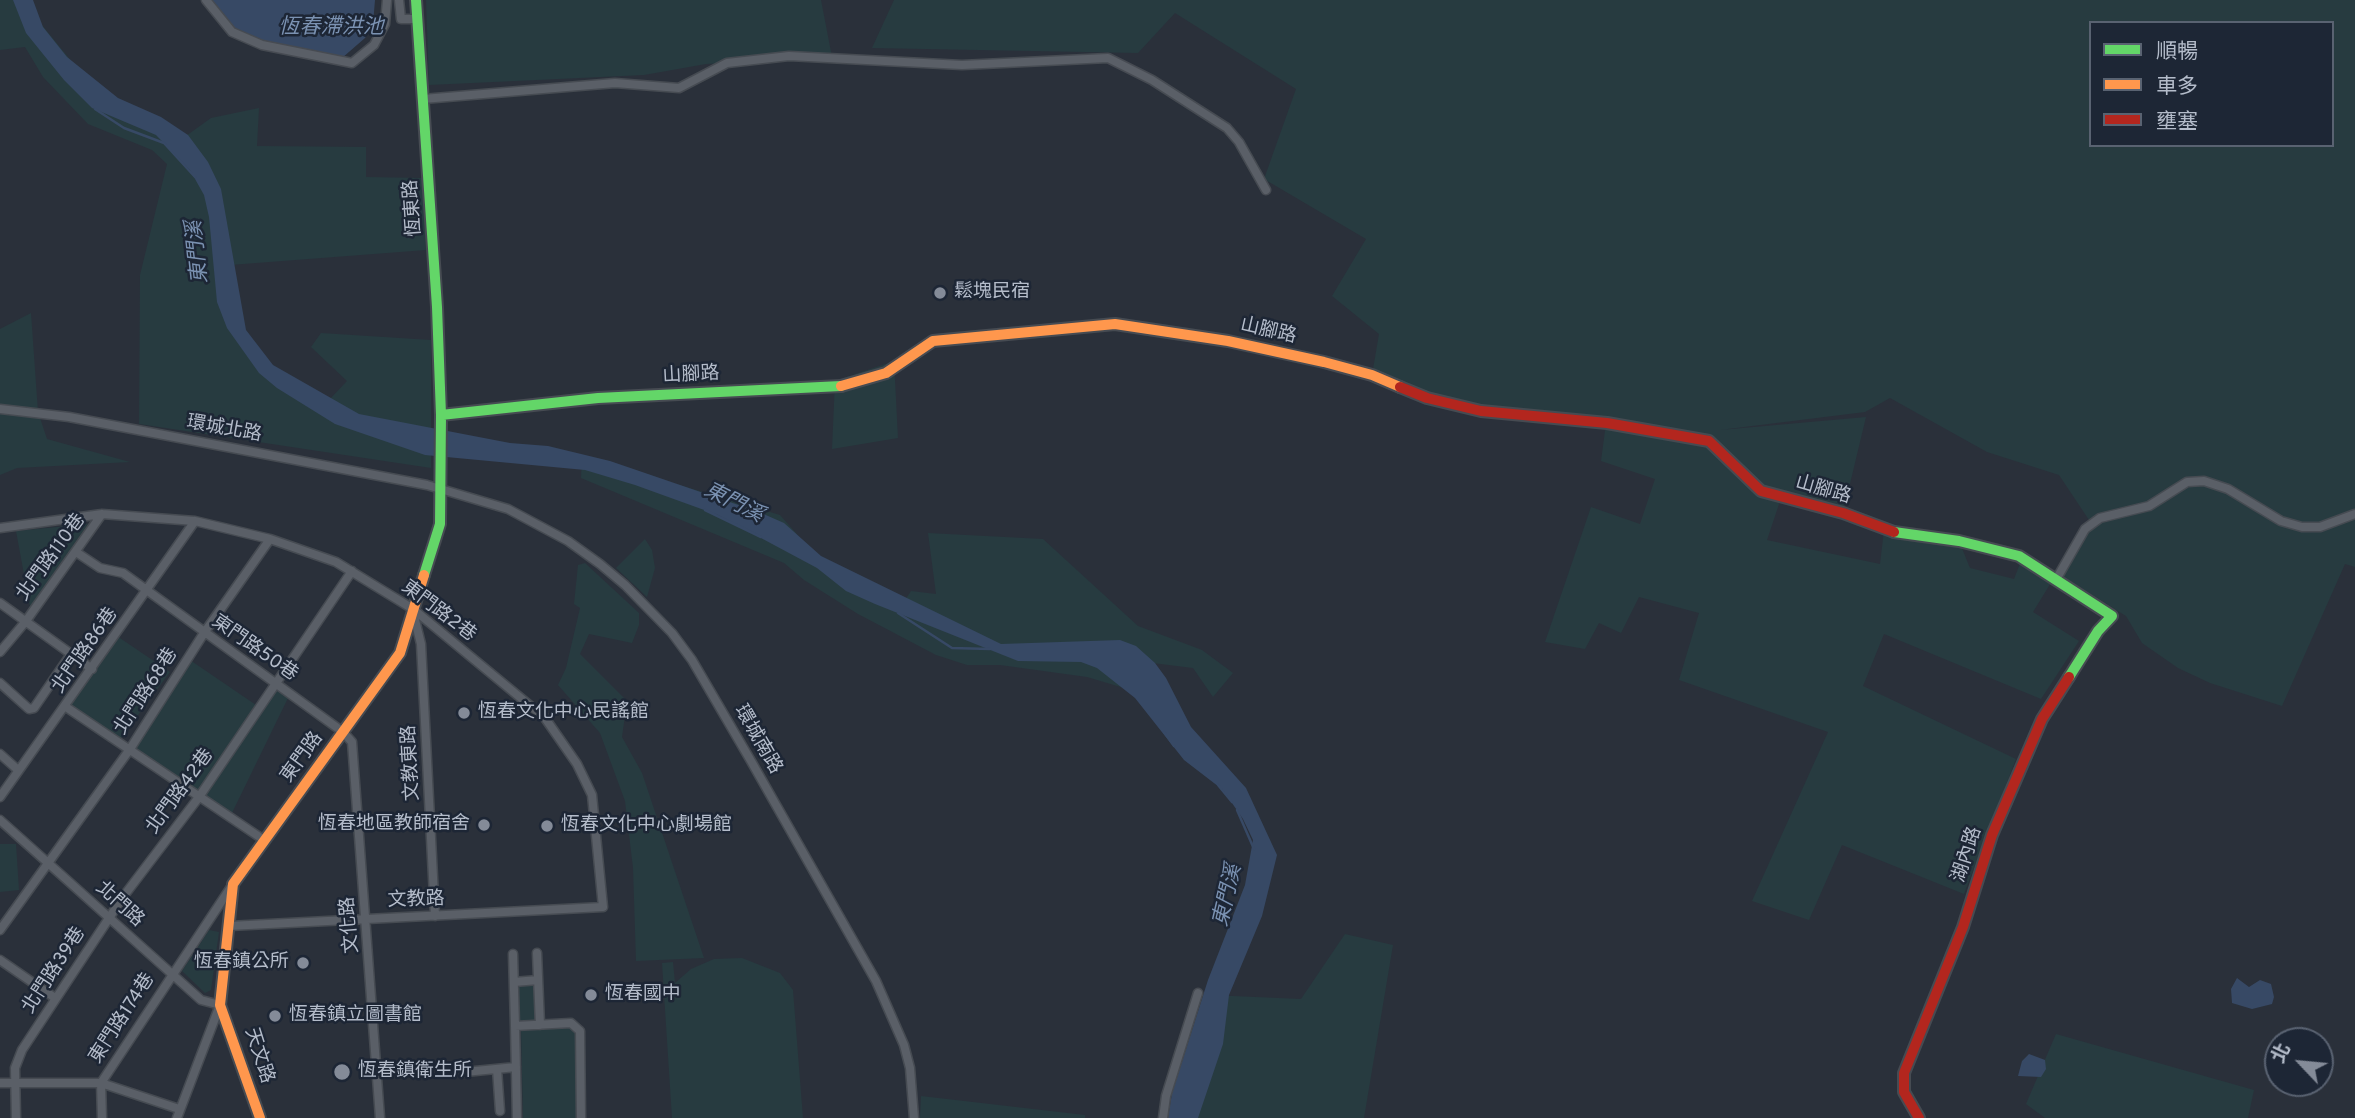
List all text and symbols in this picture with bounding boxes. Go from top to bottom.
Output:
water label: 恆春滯洪池 [279,16,383,42]
legend [2089,21,2334,147]
text: 順暢 [2156,39,2198,66]
text: 車多 [2156,74,2198,101]
text: 壅塞 [2156,109,2198,136]
street label: 恆東路 [401,179,427,237]
water label: 東門溪 [183,219,215,285]
place label: 鬆塊民宿 [954,282,1030,304]
marker: 鬆塊民宿 [932,285,948,301]
street label: 山腳路 [1238,314,1298,350]
street label: 山腳路 [662,363,720,389]
street label: 環城北路 [185,412,263,448]
street label: 山腳路 [1792,472,1854,510]
water label: 東門溪 [699,478,767,530]
street label: 北門路110巷 [13,510,91,606]
street label: 東門路2巷 [396,577,480,647]
street label: 北門路86巷 [48,604,124,698]
street label: 東門路50巷 [207,611,301,687]
street label: 北門路68巷 [110,644,184,740]
street label: 環城南路 [728,701,786,779]
place label: 恆春文化中心民謠館 [478,702,649,724]
marker: 恆春文化中心民謠館 [456,705,472,721]
street label: 文教東路 [399,724,425,802]
street label: 東門路 [277,728,329,788]
street label: 北門路42巷 [143,745,219,839]
place label: 恆春地區教師宿舍 [318,814,470,836]
place label: 恆春文化中心劇場館 [561,815,732,837]
marker: 恆春地區教師宿舍 [476,817,492,833]
marker: 恆春文化中心劇場館 [539,818,555,834]
street label: 湖內路 [1948,824,1988,886]
water label: 東門溪 [1210,862,1248,930]
street label: 北門路 [90,877,148,933]
street label: 文教路 [387,889,445,913]
street label: 文化路 [337,896,365,954]
street label: 北門路39巷 [19,924,91,1018]
place label: 恆春鎮公所 [194,952,289,974]
marker: 恆春鎮公所 [295,955,311,971]
street label: 東門路174巷 [85,970,161,1068]
place label: 恆春國中 [605,984,681,1006]
marker: 恆春國中 [583,987,599,1003]
place label: 恆春鎮立圖書館 [289,1005,422,1027]
marker: 恆春鎮立圖書館 [267,1008,283,1024]
street label: 天文路 [238,1025,278,1087]
north arrow [2264,1027,2334,1097]
text: 北 [2267,1040,2297,1067]
place label: 恆春鎮衛生所 [358,1061,472,1083]
marker: 恆春鎮衛生所 [332,1062,352,1082]

